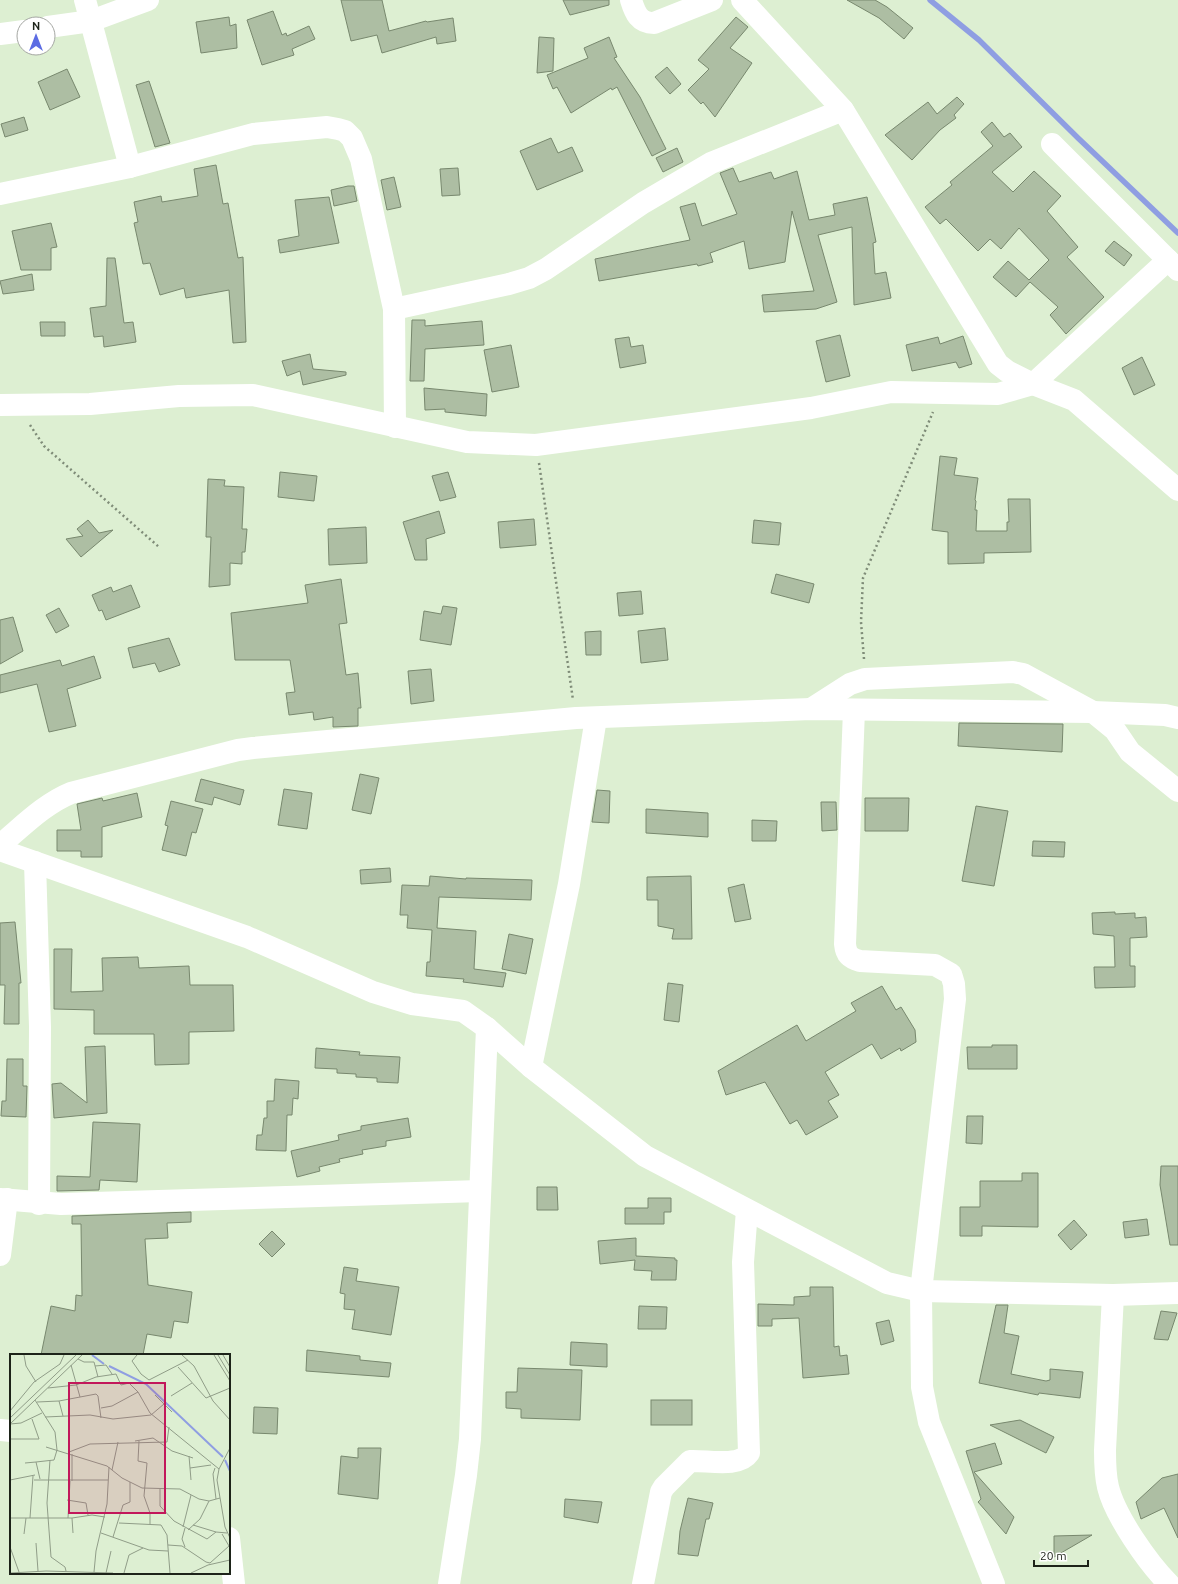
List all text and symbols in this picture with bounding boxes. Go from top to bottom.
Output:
north arrow [16,16,56,56]
text: N [32,20,40,32]
inset map [10,1354,230,1574]
scale bar [1034,1542,1088,1568]
text: 20 m [1040,1549,1067,1562]

